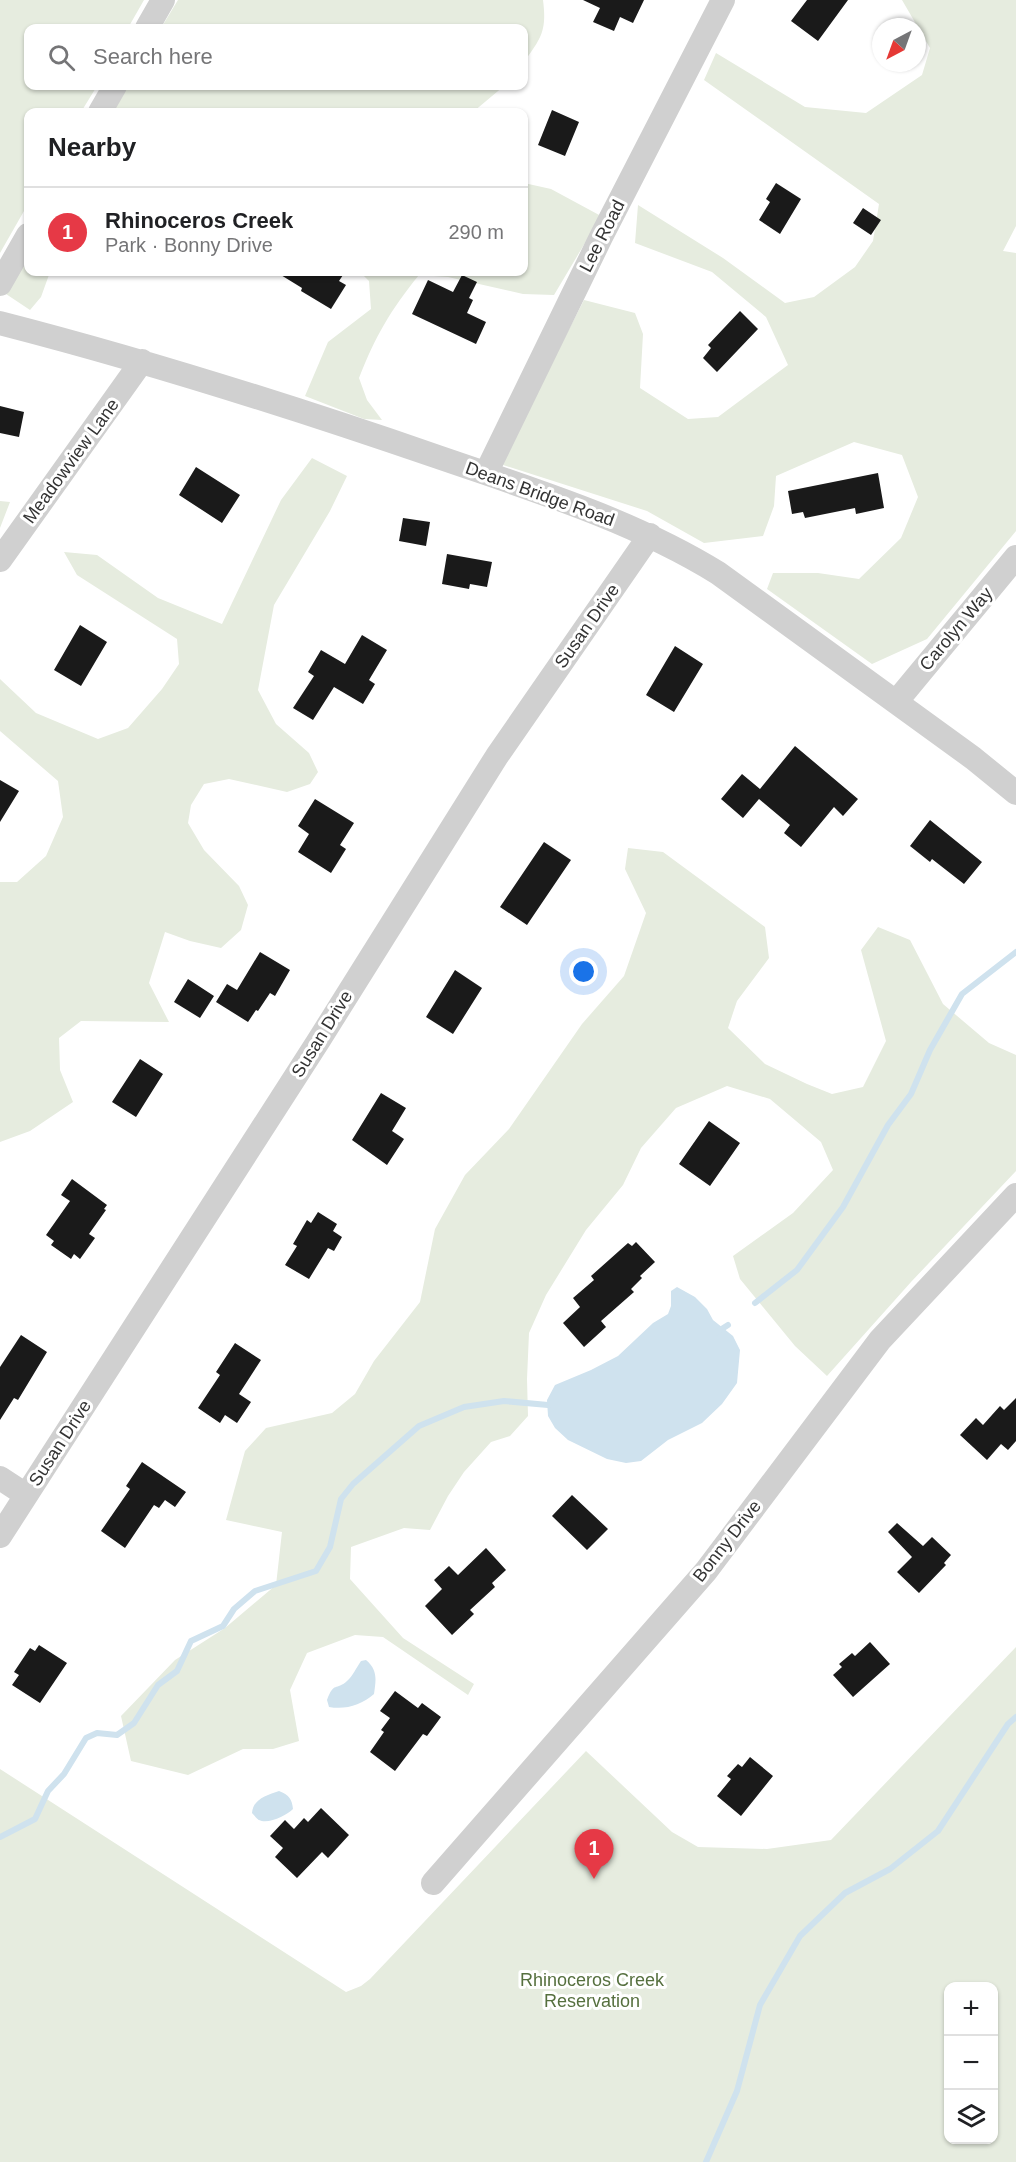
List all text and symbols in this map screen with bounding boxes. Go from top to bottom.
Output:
north arrow [872,18,926,72]
search box [24,24,528,90]
icon: search [45,41,78,74]
text: Search here [93,44,213,69]
text: Nearby [48,132,136,162]
street label: Lee Road [575,197,629,275]
text: Rhinoceros Creek [105,208,293,233]
text: 1 [62,221,73,243]
text: 290 m [448,221,504,243]
text: Park · Bonny Drive [105,234,273,256]
street label: Meadowview Lane [19,395,123,527]
street label: Deans Bridge Road [463,458,617,530]
street label: Susan Drive [551,580,623,672]
street label: Carolyn Way [915,583,997,675]
your location [569,957,598,986]
street label: Susan Drive [288,987,356,1081]
street label: Susan Drive [25,1396,95,1490]
street label: Bonny Drive [689,1496,765,1586]
pin: 1 [574,1830,614,1879]
park label: Rhinoceros Creek Reservation [520,1970,665,2011]
map controls [944,1982,998,2144]
button: + [944,1982,998,2036]
button: − [944,2036,998,2090]
button: layers [944,2090,998,2144]

